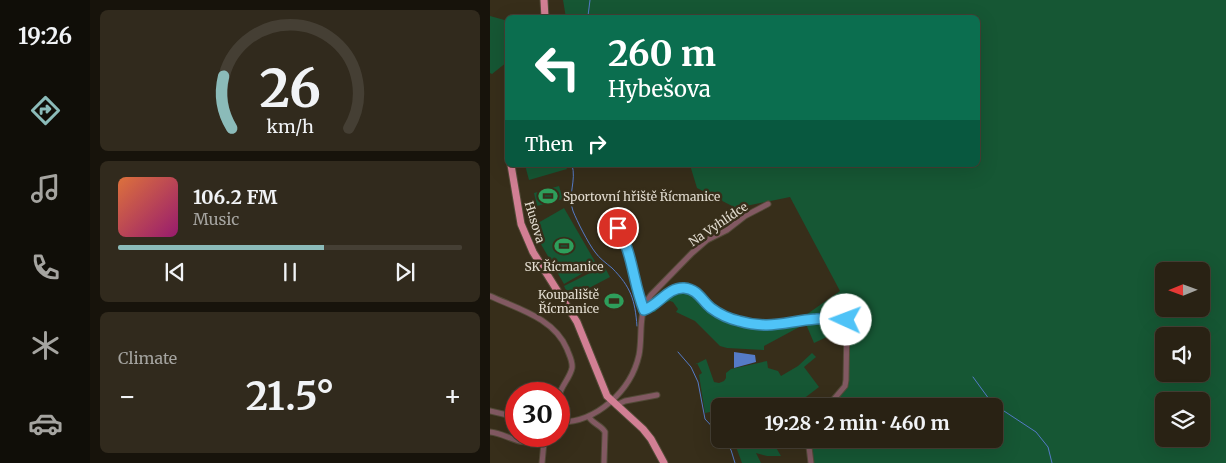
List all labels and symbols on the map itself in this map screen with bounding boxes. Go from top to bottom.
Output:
sports icon: Sportovní hřiště Řícmanice [537,185,559,207]
place label: Sportovní hřiště Řícmanice [563,188,720,204]
street label: Husova [522,199,549,245]
street label: Na Vyhlídce [686,199,750,249]
pin [597,207,639,249]
sports icon: SK Řícmanice [553,235,575,257]
place label: SK Řícmanice [524,258,604,274]
north arrow [1155,262,1210,318]
place label: Koupaliště Řícmanice [538,287,599,316]
sports icon: Koupaliště Řícmanice [603,290,625,312]
position arrow [819,293,871,345]
speed limit sign: 30 [505,382,570,447]

